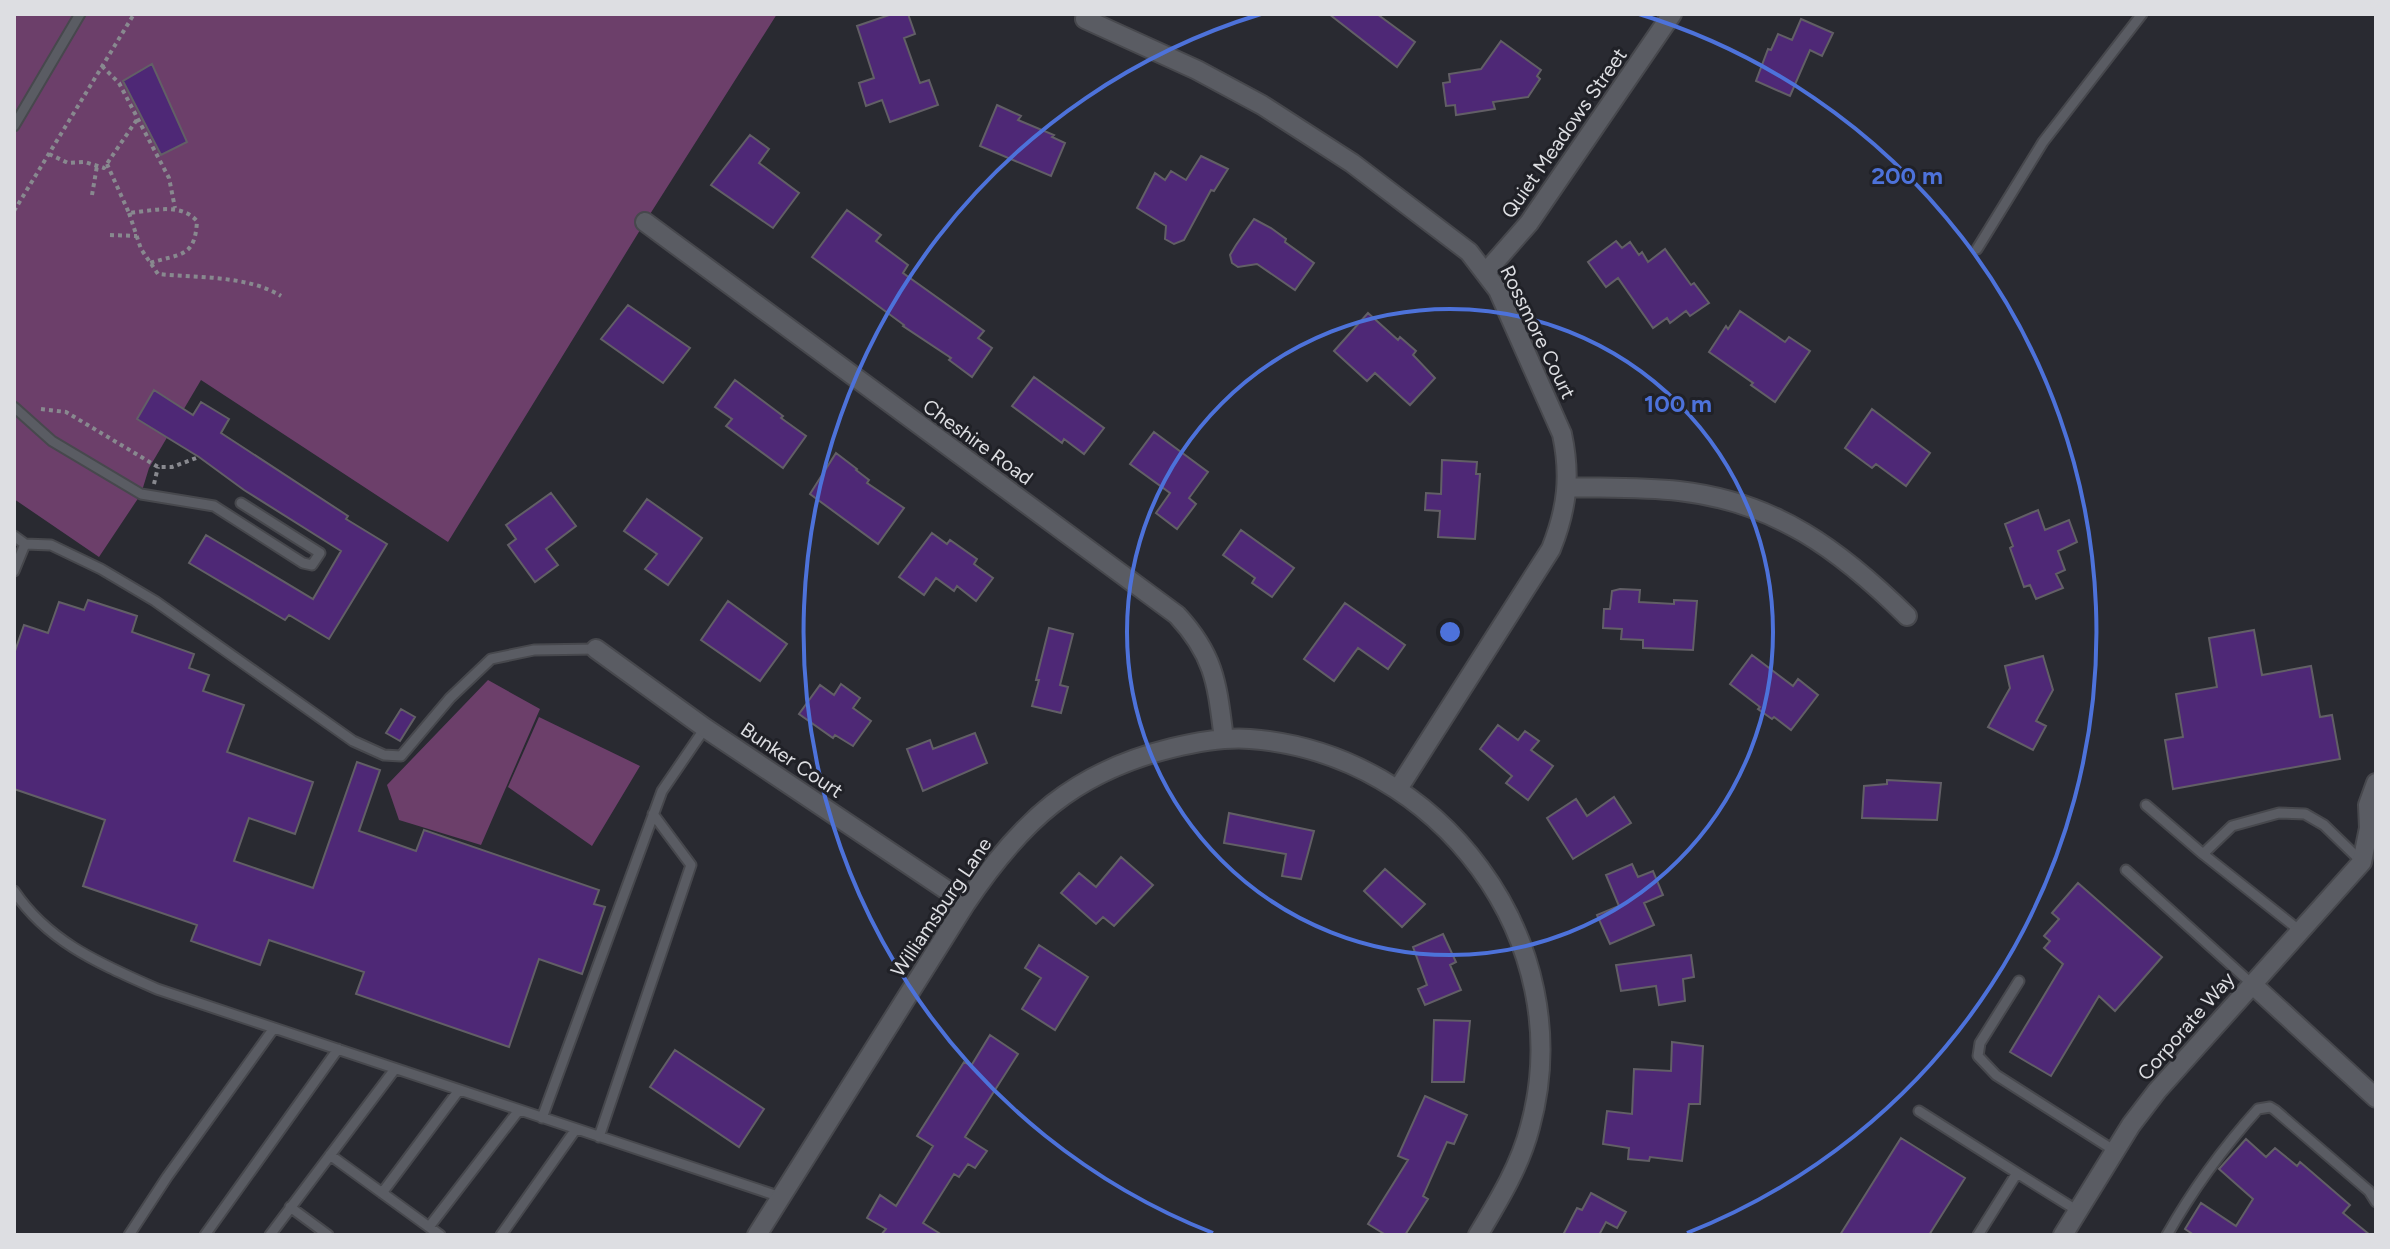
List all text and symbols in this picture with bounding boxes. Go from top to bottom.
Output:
street label: Quiet Meadows Street [1496,43,1632,223]
text: 200 m [1871,161,1943,190]
street label: Rossmore Court [1495,261,1581,403]
text: 100 m [1644,389,1712,418]
street label: Cheshire Road [918,394,1038,490]
centre of rings [1436,618,1464,646]
street label: Bunker Court [736,717,848,803]
street label: Williamsburg Lane [886,833,997,981]
street label: Corporate Way [2132,967,2240,1085]

